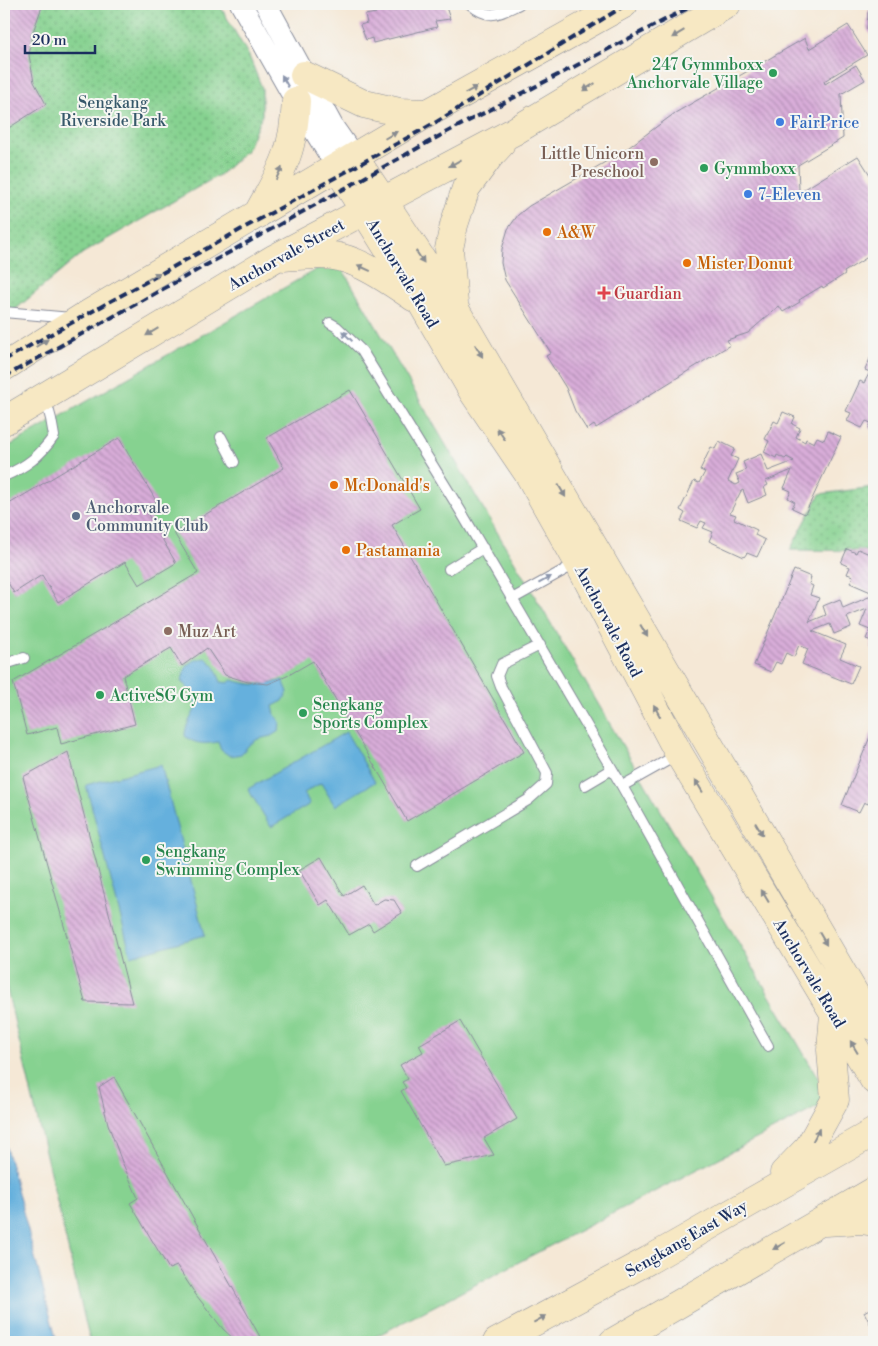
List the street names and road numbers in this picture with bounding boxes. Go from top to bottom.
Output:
street label: Anchorvale Street [224,214,349,296]
street label: Anchorvale Road [361,214,443,332]
street label: Anchorvale Road [570,561,646,681]
street label: Anchorvale Road [768,914,850,1032]
street label: Sengkang East Way [622,1196,751,1282]

